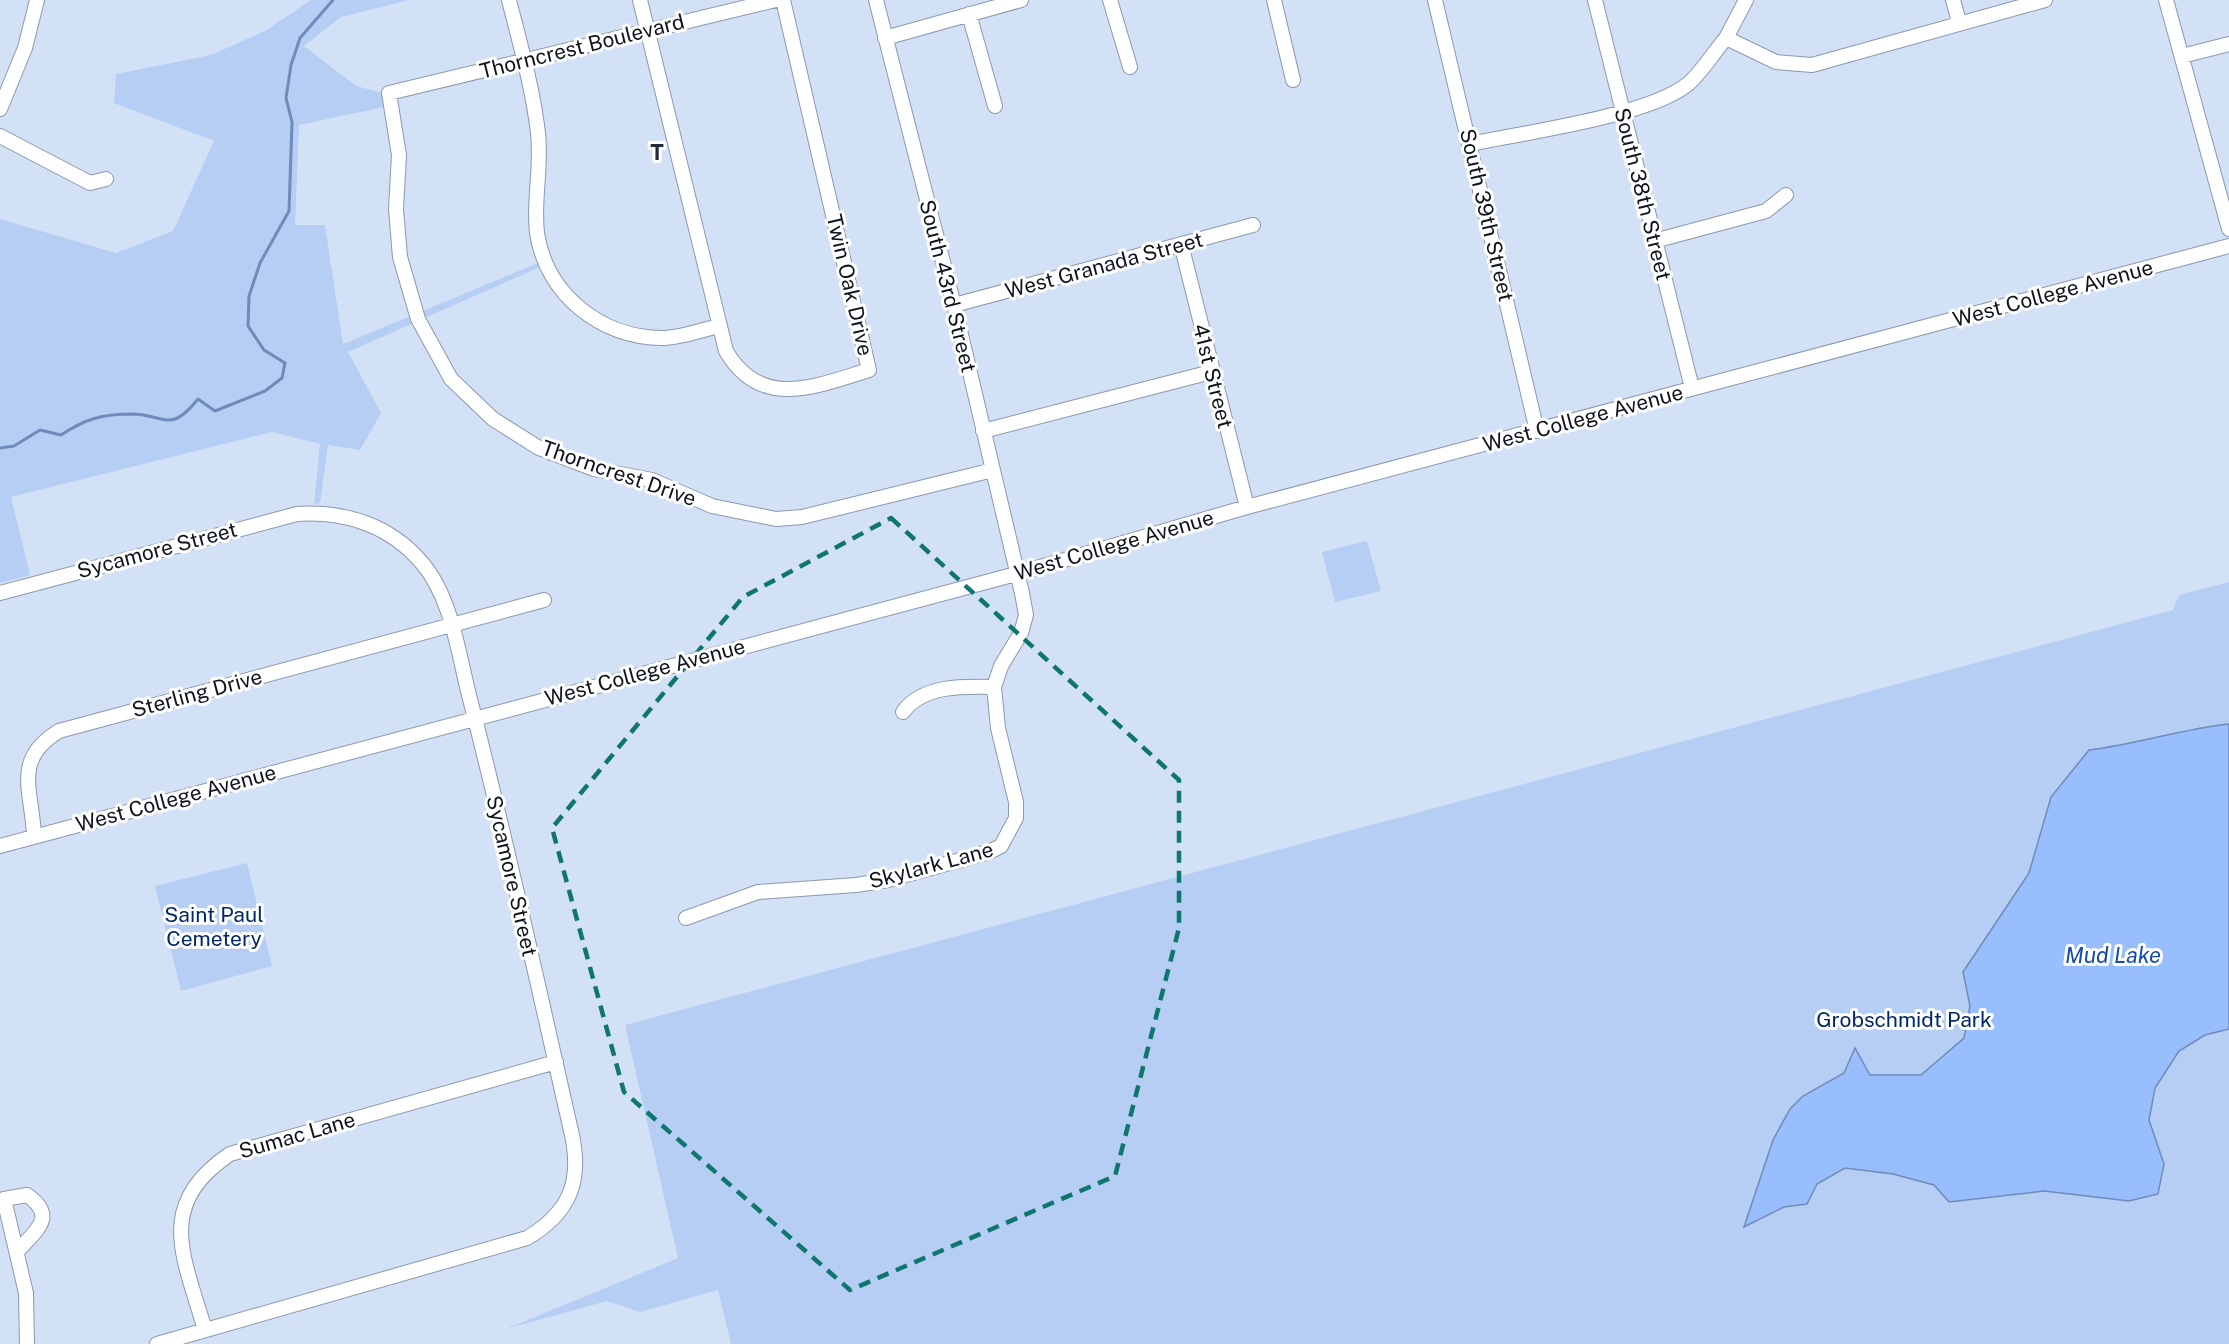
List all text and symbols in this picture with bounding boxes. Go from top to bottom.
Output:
street label: Thorncrest Boulevard [477,8,687,84]
street label: South 38th Street [1609,105,1677,283]
street label: South 39th Street [1455,126,1519,304]
district label: T [650,139,664,165]
street label: South 43rd Street [914,197,982,375]
street label: Twin Oak Drive [822,212,878,358]
street label: West Granada Street [1002,227,1206,303]
street label: West College Avenue [1950,254,2156,332]
street label: 41st Street [1188,321,1238,431]
street label: West College Avenue [1480,379,1686,457]
street label: Thorncrest Drive [538,435,700,511]
street label: West College Avenue [1011,505,1217,585]
street label: Sycamore Street [74,517,240,583]
street label: West College Avenue [542,633,748,711]
street label: Sterling Drive [129,664,265,722]
street label: West College Avenue [73,759,279,837]
street label: Sycamore Street [481,793,543,959]
street label: Skylark Lane [866,836,996,894]
park label: Saint Paul Cemetery [164,902,264,951]
water label: Mud Lake [2065,942,2161,968]
park label: Grobschmidt Park [1816,1007,1992,1032]
street label: Sumac Lane [236,1106,358,1164]

